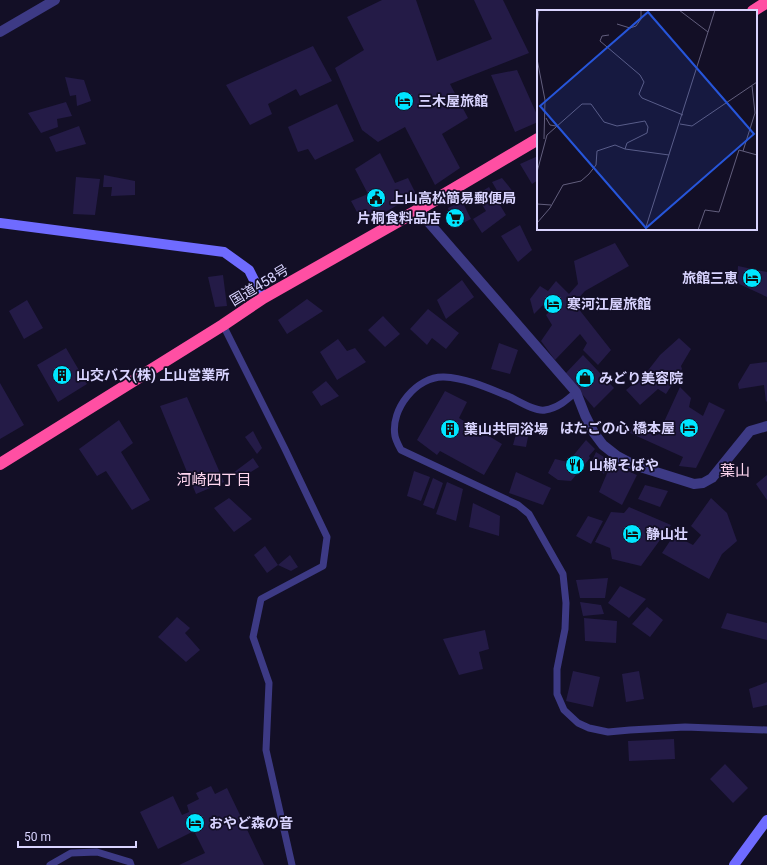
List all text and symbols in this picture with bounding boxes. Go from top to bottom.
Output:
inset map [537,10,757,230]
hotel icon: 三木屋旅館 [393,90,415,112]
place label: 三木屋旅館 [418,93,488,109]
public building icon: 上山高松簡易郵便局 [365,187,387,209]
place label: 上山高松簡易郵便局 [390,190,516,206]
supermarket icon: 片桐食料品店 [444,207,466,229]
place label: 片桐食料品店 [357,210,441,226]
street label: 国道458号 [227,261,291,309]
hotel icon: 旅館三恵 [741,267,763,289]
place label: 旅館三恵 [682,270,738,286]
hotel icon: 寒河江屋旅館 [542,293,564,315]
place label: 寒河江屋旅館 [567,296,651,312]
building icon: 山交バス(株) 上山営業所 [51,364,73,386]
place label: 山交バス(株) 上山営業所 [76,367,229,384]
shop icon: みどり美容院 [574,367,596,389]
place label: みどり美容院 [599,370,683,386]
hotel icon: はたごの心 橋本屋 [678,417,700,439]
building icon: 葉山共同浴場 [439,418,461,440]
place label: はたごの心 橋本屋 [560,420,675,436]
place label: 葉山共同浴場 [464,421,548,437]
restaurant icon: 山椒そばや [564,454,586,476]
place label: 山椒そばや [589,457,659,473]
district label: 葉山 [720,462,750,480]
district label: 河崎四丁目 [176,471,252,489]
hotel icon: 静山壮 [621,523,643,545]
place label: 静山壮 [646,526,688,542]
hotel icon: おやど森の音 [184,812,206,834]
place label: おやど森の音 [209,815,293,831]
scale bar [18,823,136,849]
text: 50 m [24,830,51,844]

